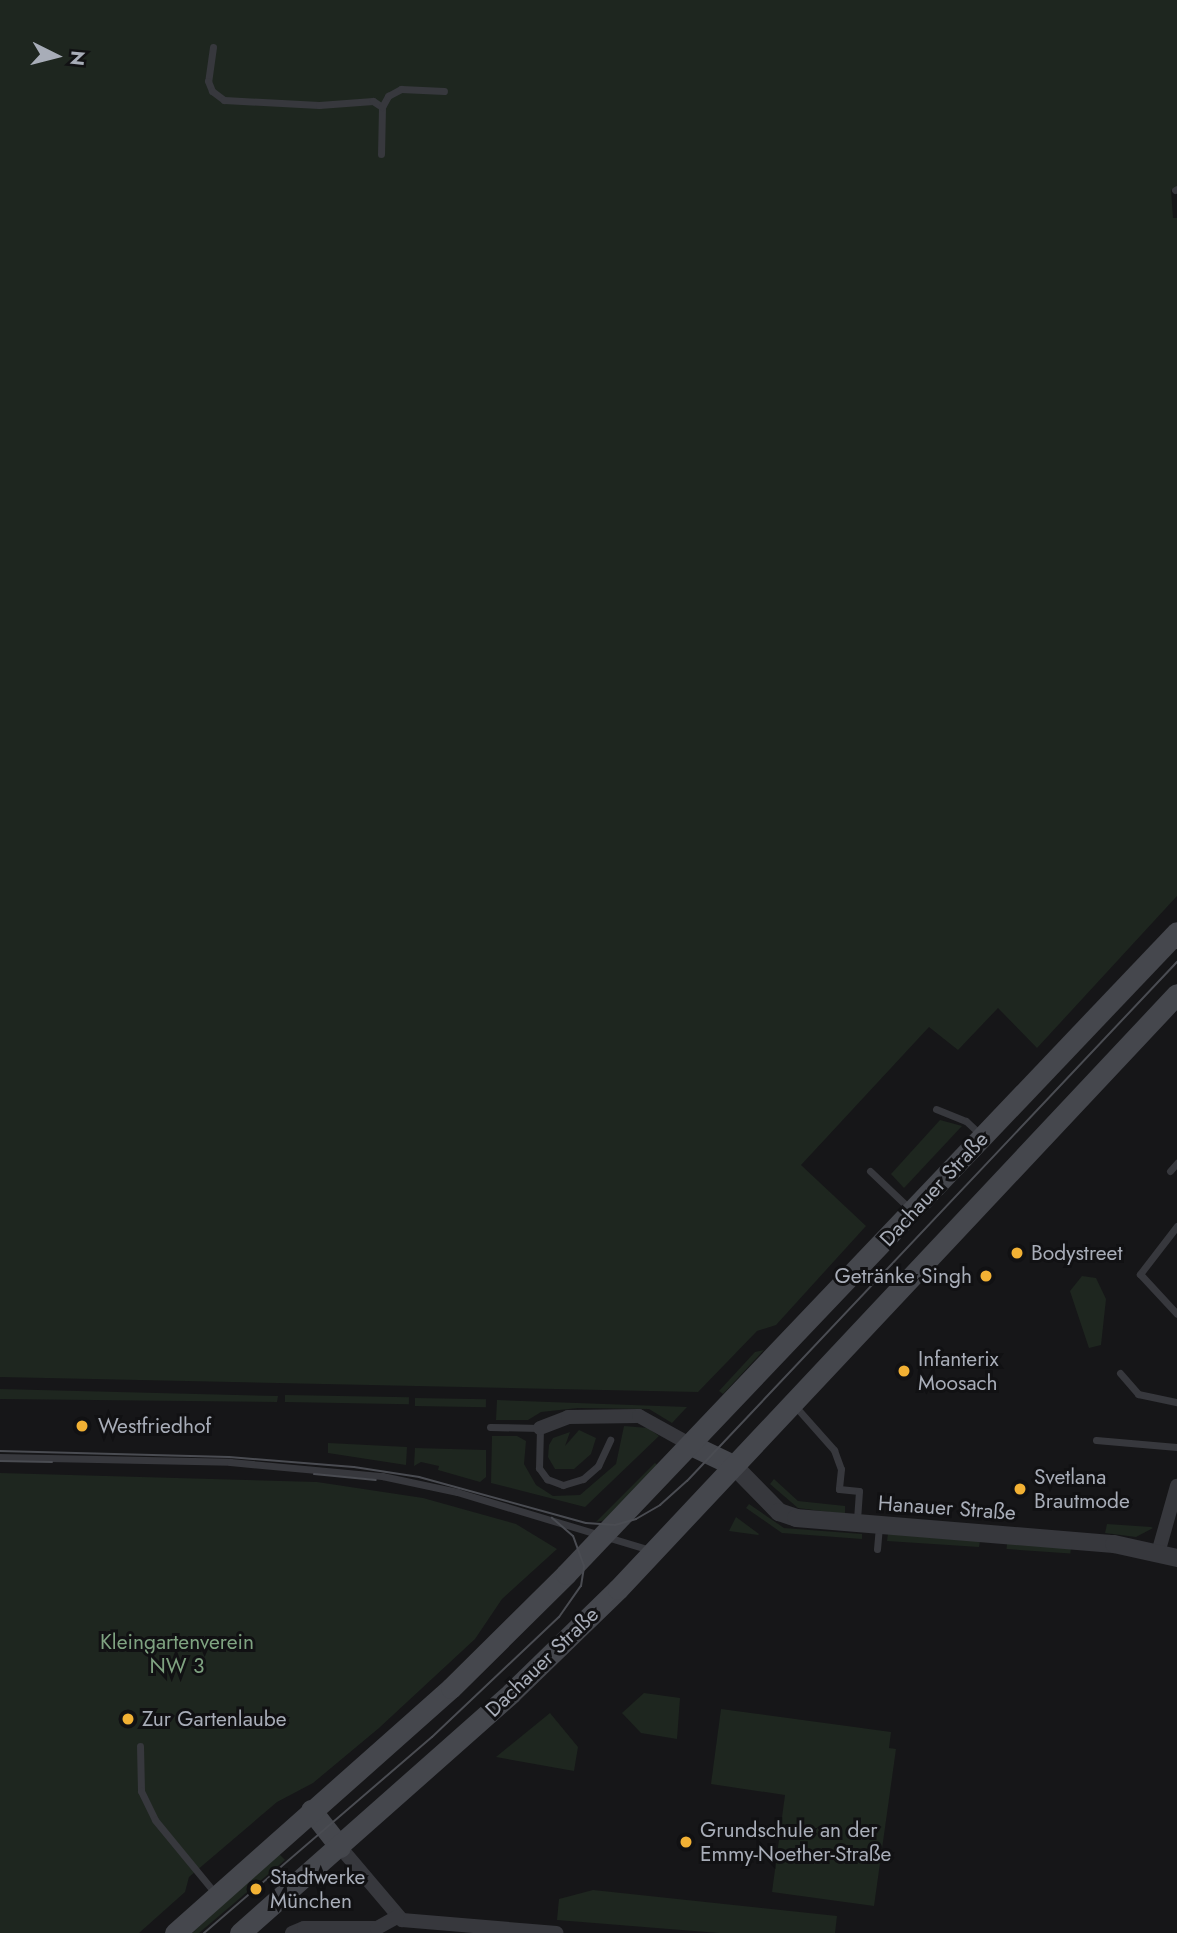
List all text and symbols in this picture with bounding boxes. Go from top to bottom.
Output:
north arrow [21,21,91,91]
text: N [63,49,92,67]
street label: Dachauer Straße [875,1126,993,1252]
place label: Bodystreet [1031,1240,1122,1266]
marker: Bodystreet [1009,1245,1025,1261]
place label: Getränke Singh [834,1263,972,1289]
marker: Getränke Singh [978,1268,994,1284]
place label: Infanterix Moosach [918,1346,999,1396]
marker: Infanterix Moosach [896,1363,912,1379]
place label: Westfriedhof [98,1413,211,1439]
marker: Westfriedhof [72,1416,92,1436]
place label: Svetlana Brautmode [1034,1464,1130,1514]
marker: Svetlana Brautmode [1012,1481,1028,1497]
street label: Hanauer Straße [877,1491,1017,1525]
street label: Dachauer Straße [480,1602,604,1722]
park label: Kleingartenverein NW 3 [100,1629,254,1679]
place label: Zur Gartenlaube [142,1706,287,1732]
marker: Zur Gartenlaube [120,1711,136,1727]
place label: Grundschule an der Emmy-Noether-Straße [700,1817,891,1867]
marker: Grundschule an der Emmy-Noether-Straße [678,1834,694,1850]
place label: Stadtwerke München [270,1864,365,1914]
marker: Stadtwerke München [248,1881,264,1897]

